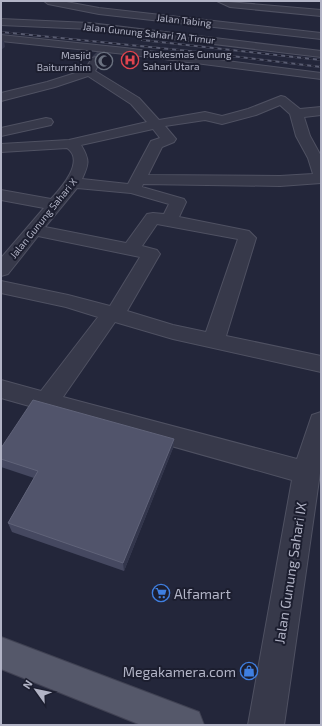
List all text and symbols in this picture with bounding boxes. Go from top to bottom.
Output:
street label: Jalan Tabing [156,11,212,29]
street label: Jalan Gunung Sahari 7A Timur [82,20,216,46]
place label: Puskesmas Gunung Sahari Utara [143,48,232,72]
place label: Masjid Baiturrahim [37,49,91,73]
hospital icon: Puskesmas Gunung Sahari Utara [120,50,140,70]
mosque icon: Masjid Baiturrahim [94,51,114,71]
street label: Jalan Gunung Sahari X [7,175,79,261]
street label: Jalan Gunung Sahari IX [270,500,310,645]
supermarket icon: Alfamart [151,583,171,603]
place label: Alfamart [174,585,231,602]
shop icon: Megakamera.com [239,661,259,681]
place label: Megakamera.com [123,663,236,680]
north arrow [16,670,56,710]
text: N [20,677,35,691]

